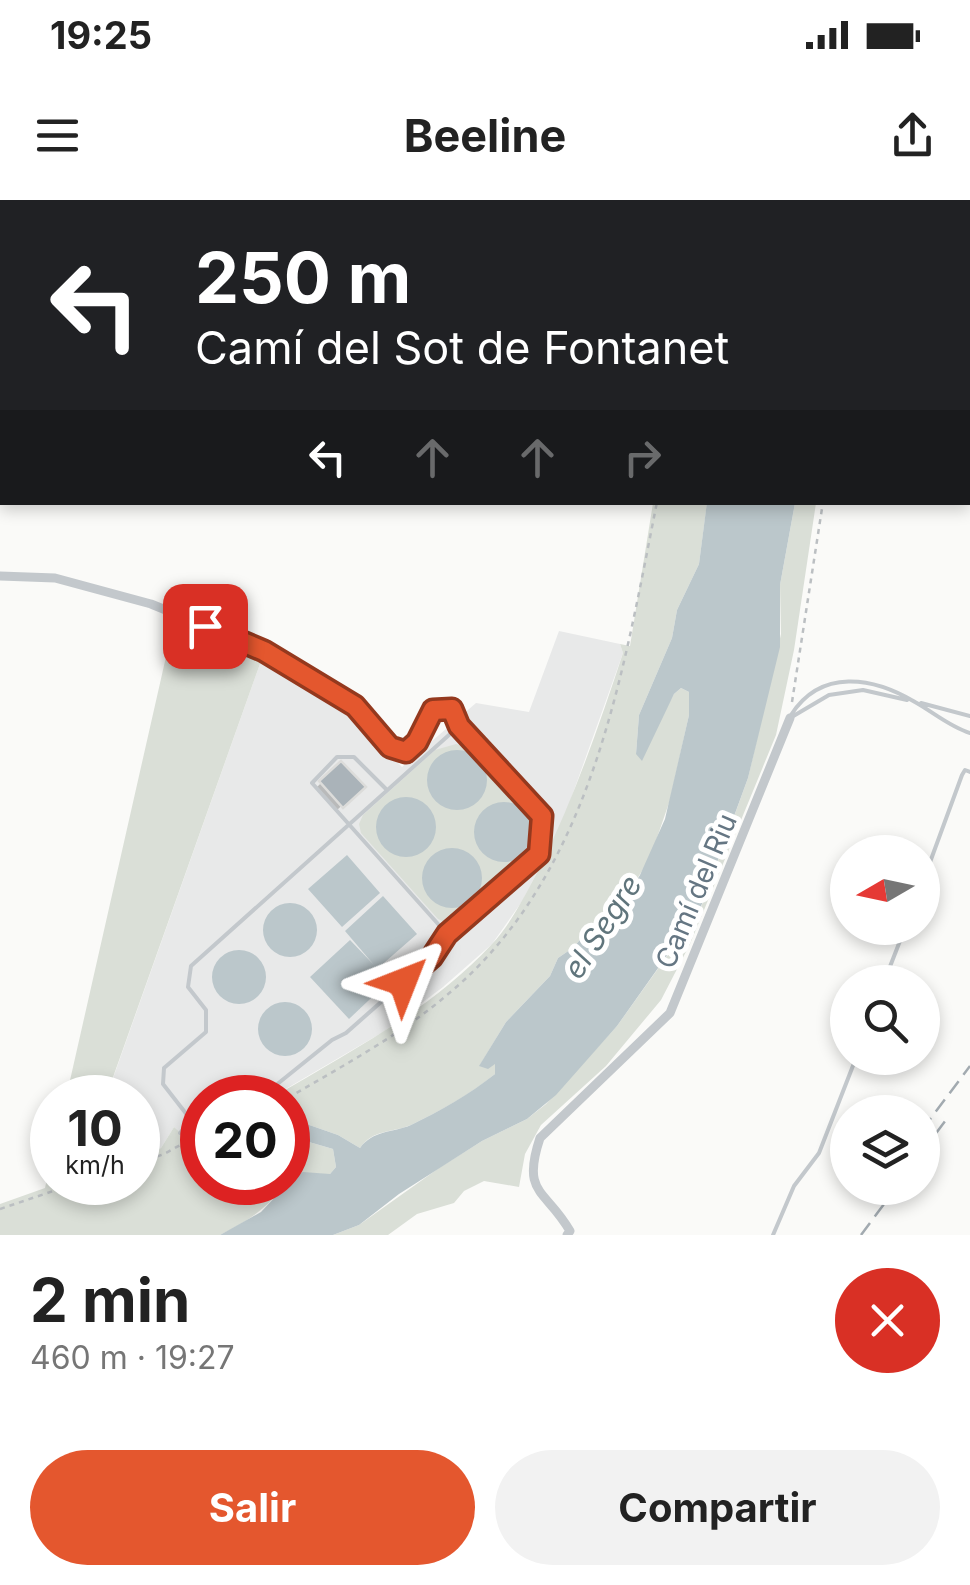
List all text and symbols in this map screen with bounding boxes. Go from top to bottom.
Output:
text: 19:25 [50,12,152,58]
icon: menu [30,108,85,163]
text: Beeline [404,108,566,163]
icon: share [885,108,940,163]
text: 250 m [195,235,412,320]
icon: left [30,240,160,370]
text: Camí del Sot de Fontanet [195,320,729,375]
icon: left [300,430,355,485]
icon: ahead [405,430,460,485]
icon: ahead [510,430,565,485]
icon: right [615,430,670,485]
pin [163,584,248,669]
icon: arrive [178,599,233,654]
street label: Camí del Riu [648,808,744,974]
north arrow [830,835,940,945]
map controls [830,835,940,1205]
water label: el Segre [555,868,649,985]
position arrow [351,930,455,1034]
button: search [830,965,940,1075]
speed limit sign: 20 [180,1075,310,1205]
button: layers [830,1095,940,1205]
text: 10 [67,1098,123,1158]
text: km/h [65,1150,125,1180]
text: 2 min [30,1264,190,1336]
button: close [835,1268,940,1373]
text: 460 m · 19:27 [30,1338,235,1377]
button: Salir [30,1450,475,1565]
button: Compartir [495,1450,940,1565]

